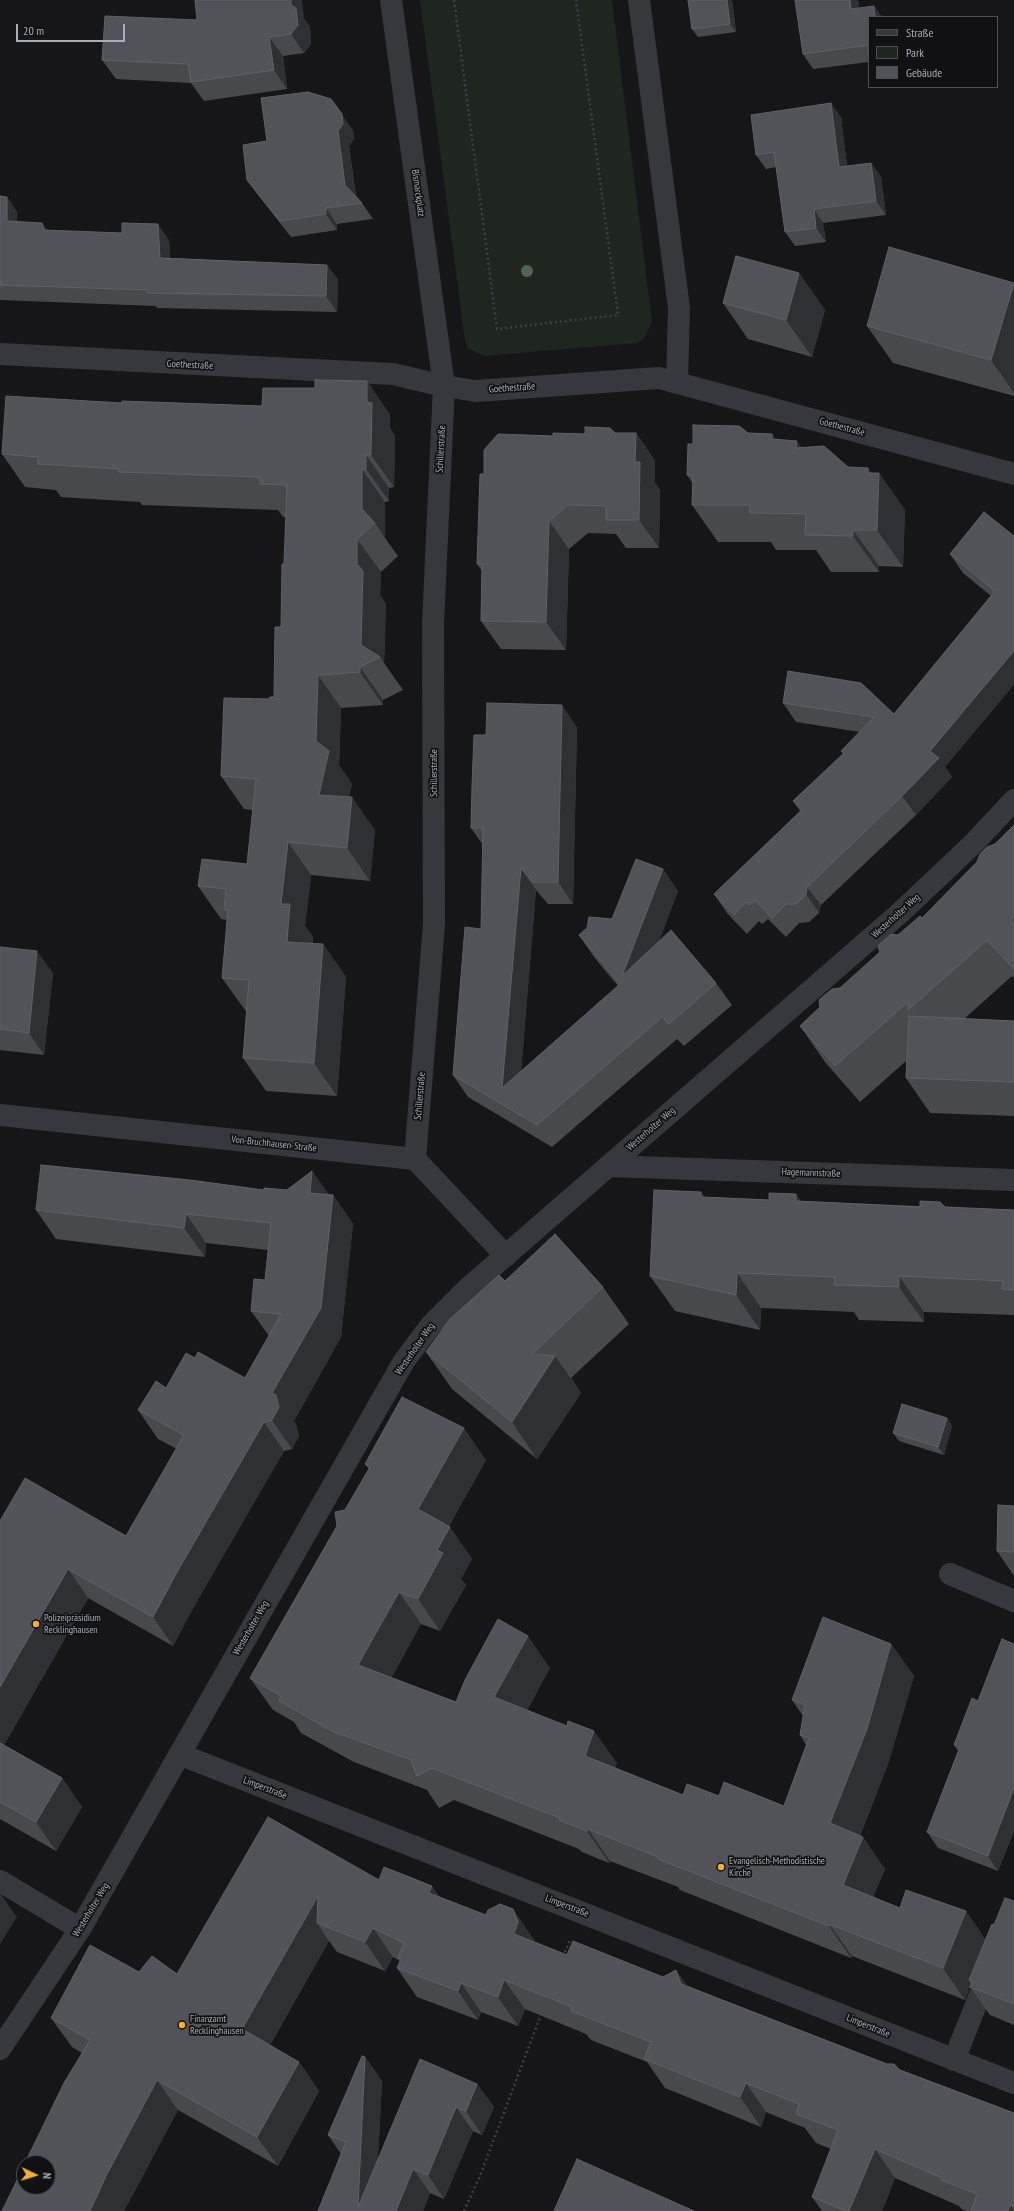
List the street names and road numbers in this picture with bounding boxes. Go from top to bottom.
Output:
street label: Bismarckplatz [409,168,427,218]
street label: Goethestraße [166,358,214,372]
street label: Goethestraße [488,380,536,396]
street label: Goethestraße [818,415,866,439]
street label: Schillerstraße [434,425,448,473]
street label: Schillerstraße [428,749,440,797]
street label: Westerholter Weg [869,891,923,941]
street label: Schillerstraße [412,1072,428,1120]
street label: Westerholter Weg [624,1105,678,1153]
street label: Von-Bruchhausen-Straße [231,1134,317,1154]
street label: Hagemannstraße [781,1166,841,1180]
street label: Westerholter Weg [393,1321,437,1377]
street label: Westerholter Weg [231,1599,271,1657]
street label: Limperstraße [241,1774,289,1802]
street label: Westerholter Weg [70,1881,112,1939]
street label: Limperstraße [543,1892,591,1920]
street label: Limperstraße [844,2012,892,2040]

